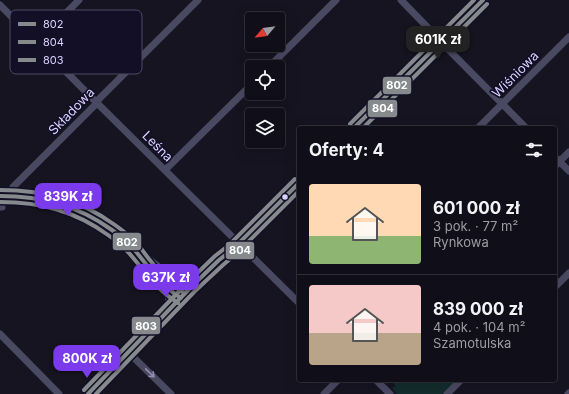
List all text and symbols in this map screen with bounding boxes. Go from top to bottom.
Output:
legend [10,10,142,74]
north arrow [245,12,285,52]
map controls [245,12,285,148]
text: 802 [43,17,63,31]
pin: 601K zł [401,26,475,60]
text: 601K zł [415,31,461,47]
text: 804 [43,35,64,49]
street label: Wiśniowa [488,47,542,101]
text: 803 [43,53,64,67]
button: locate [245,60,285,100]
line badge: 802 [382,76,412,95]
text: 802 [386,78,408,92]
street label: Składowa [45,84,97,138]
line badge: 804 [367,99,398,118]
text: 804 [372,101,394,115]
button: layers [245,108,285,148]
street label: Leśna [139,127,177,165]
icon: filters [523,139,545,161]
text: Oferty: 4 [309,140,384,160]
pin: 839K zł [31,183,105,217]
text: 839K zł [44,188,92,204]
unlabelled marker [280,192,290,202]
text: 601 000 zł [433,198,520,218]
icon: home [341,200,389,248]
text: 3 pok. · 77 m² [433,218,518,234]
line badge: 802 [112,232,142,251]
text: Rynkowa [433,234,489,250]
text: 802 [116,235,138,249]
line badge: 804 [225,241,255,260]
text: 804 [229,243,251,257]
pin: 637K zł [129,264,203,298]
text: 637K zł [142,269,190,285]
text: 839 000 zł [433,299,523,319]
icon: home [341,301,389,349]
line badge: 803 [131,316,161,335]
text: 803 [135,319,157,333]
text: 4 pok. · 104 m² [433,319,525,335]
text: Szamotulska [433,335,511,351]
pin: 800K zł [50,345,124,379]
text: 800K zł [62,350,112,366]
one-way arrow [145,368,155,378]

